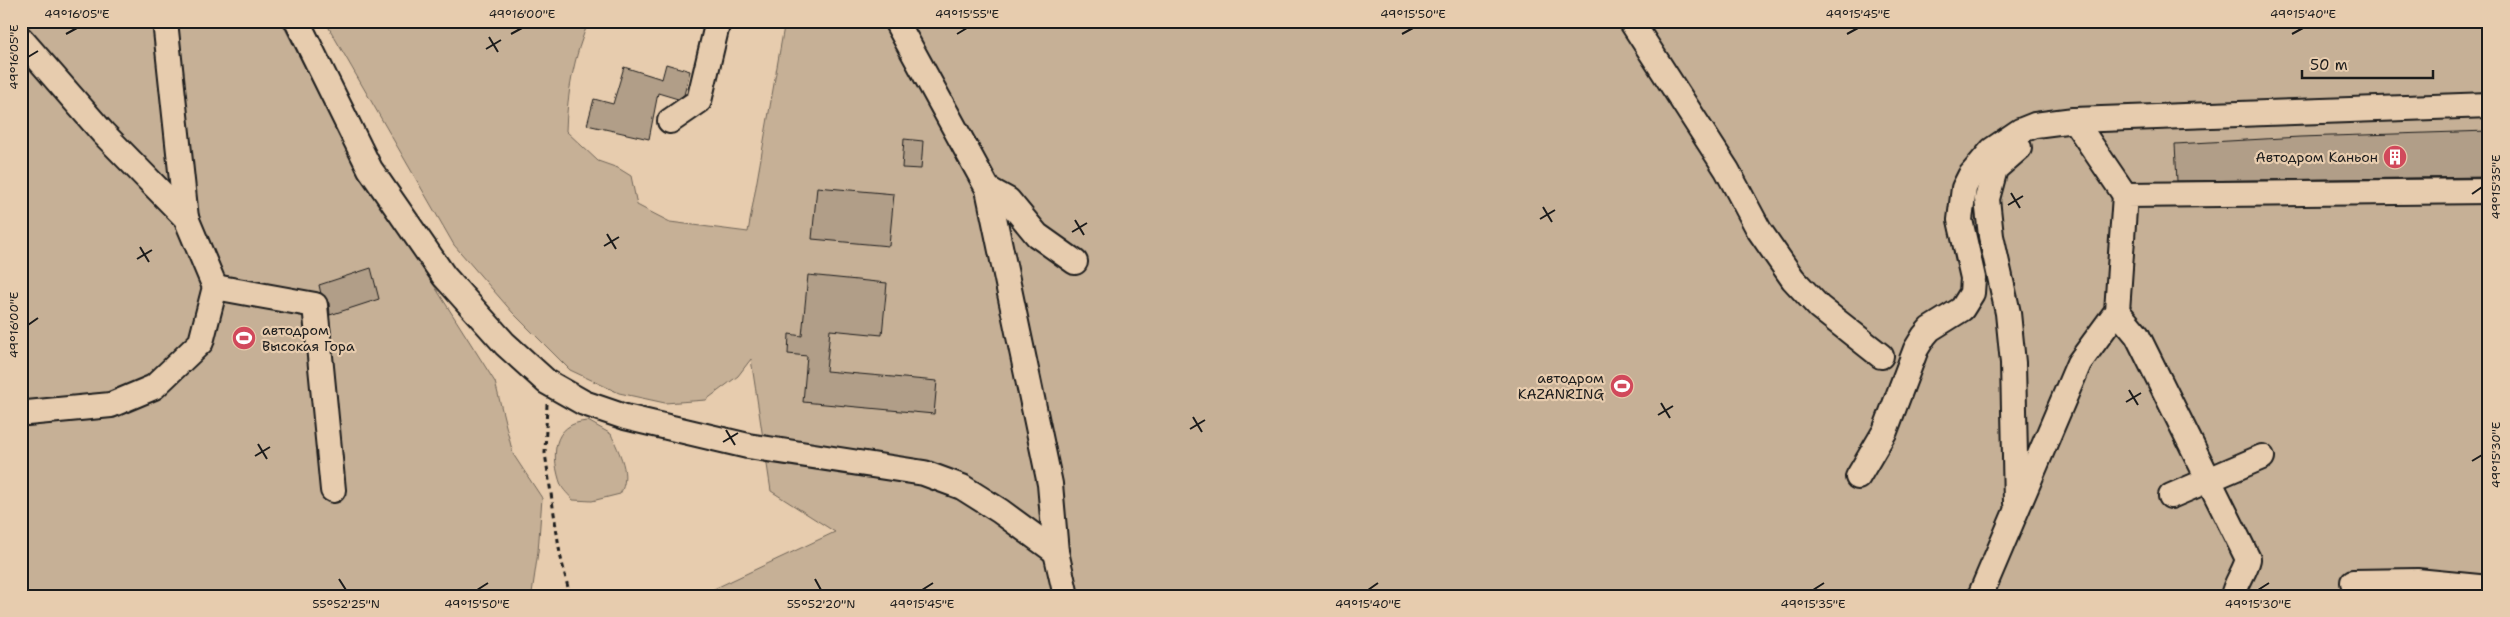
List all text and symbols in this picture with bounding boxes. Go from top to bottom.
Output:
text: 49°16'05"E [44,6,110,22]
text: 49°16'00"E [489,6,555,22]
text: 49°15'55"E [935,6,999,22]
text: 49°15'50"E [1380,6,1446,22]
text: 49°15'45"E [1826,6,1890,22]
text: 49°15'40"E [2270,6,2336,22]
text: 49°16'05"E [6,24,22,90]
scale bar [2302,48,2434,80]
text: 50 m [2310,55,2348,75]
building icon: Автодром Каньон [2382,144,2408,170]
place label: Автодром Каньон [2255,148,2378,166]
text: 49°15'35"E [2488,155,2504,219]
text: 49°16'00"E [6,292,22,358]
place label: автодром Высокая Гора [262,321,355,355]
sports icon: автодром Высокая Гора [231,325,257,351]
place label: автодром KAZANRING [1518,369,1604,403]
sports icon: автодром KAZANRING [1609,373,1635,399]
text: 49°15'30"E [2488,422,2504,488]
text: 55°52'25"N [312,596,380,612]
text: 49°15'50"E [444,596,510,612]
text: 55°52'20"N [787,596,855,612]
text: 49°15'45"E [890,596,954,612]
text: 49°15'40"E [1335,596,1401,612]
text: 49°15'35"E [1781,596,1845,612]
text: 49°15'30"E [2225,596,2291,612]

